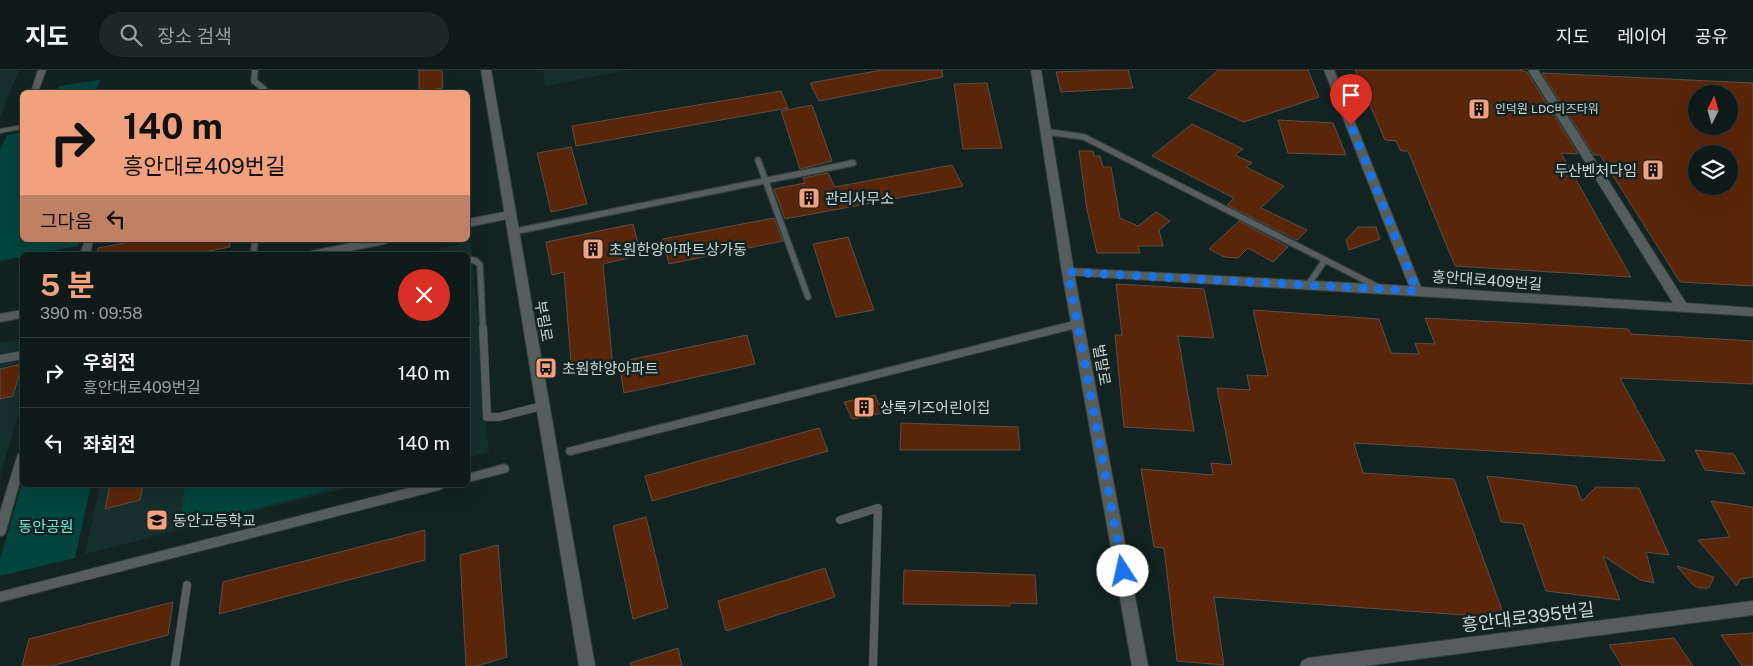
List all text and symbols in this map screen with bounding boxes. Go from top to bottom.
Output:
search box [99,12,449,57]
icon: search [117,21,145,49]
text: 지도 [25,22,69,50]
text: 장소 검색 [157,25,232,47]
text: 지도 [1556,26,1589,47]
text: 레이어 [1617,26,1667,47]
text: 공유 [1695,26,1728,47]
pin [1330,74,1372,125]
icon: arrive [1337,81,1365,109]
north arrow [1688,85,1738,135]
map controls [1688,85,1738,195]
building icon: 인덕원 LDC비즈타워 [1467,97,1491,121]
place label: 인덕원 LDC비즈타워 [1495,102,1599,116]
text: 140 m [123,106,223,147]
icon: right [40,110,105,175]
button: layers [1688,145,1738,195]
text: 흥안대로409번길 [123,153,285,179]
building icon: 두산벤처다임 [1641,158,1665,182]
place label: 두산벤처다임 [1554,162,1637,179]
building icon: 관리사무소 [797,186,821,210]
place label: 관리사무소 [825,190,894,207]
icon: left [102,205,130,233]
text: 그다음 [40,210,92,232]
building icon: 초원한양아파트상가동 [581,237,605,261]
place label: 초원한양아파트상가동 [609,241,747,258]
text: 5 분 [40,267,95,303]
street label: 흥안대로409번길 [1431,268,1543,292]
button: close [398,269,450,321]
street label: 부림로 [532,299,556,343]
text: 390 m · 09:58 [40,304,143,323]
street label: 벌말로 [1090,343,1114,387]
text: 우회전 [83,351,135,373]
bus stop icon: 초원한양아파트 [534,356,558,380]
icon: right [40,359,68,387]
place label: 초원한양아파트 [562,360,659,377]
text: 140 m [398,362,450,384]
text: 흥안대로409번길 [83,378,201,397]
building icon: 상록키즈어린이집 [852,395,876,419]
place label: 상록키즈어린이집 [880,399,990,416]
icon: left [40,429,68,457]
text: 140 m [398,432,450,454]
text: 좌회전 [83,433,135,455]
school or university icon: 동안고등학교 [145,508,169,532]
place label: 동안고등학교 [173,512,256,529]
park label: 동안공원 [18,518,74,535]
position arrow [1096,544,1148,596]
street label: 흥안대로395번길 [1461,598,1595,636]

